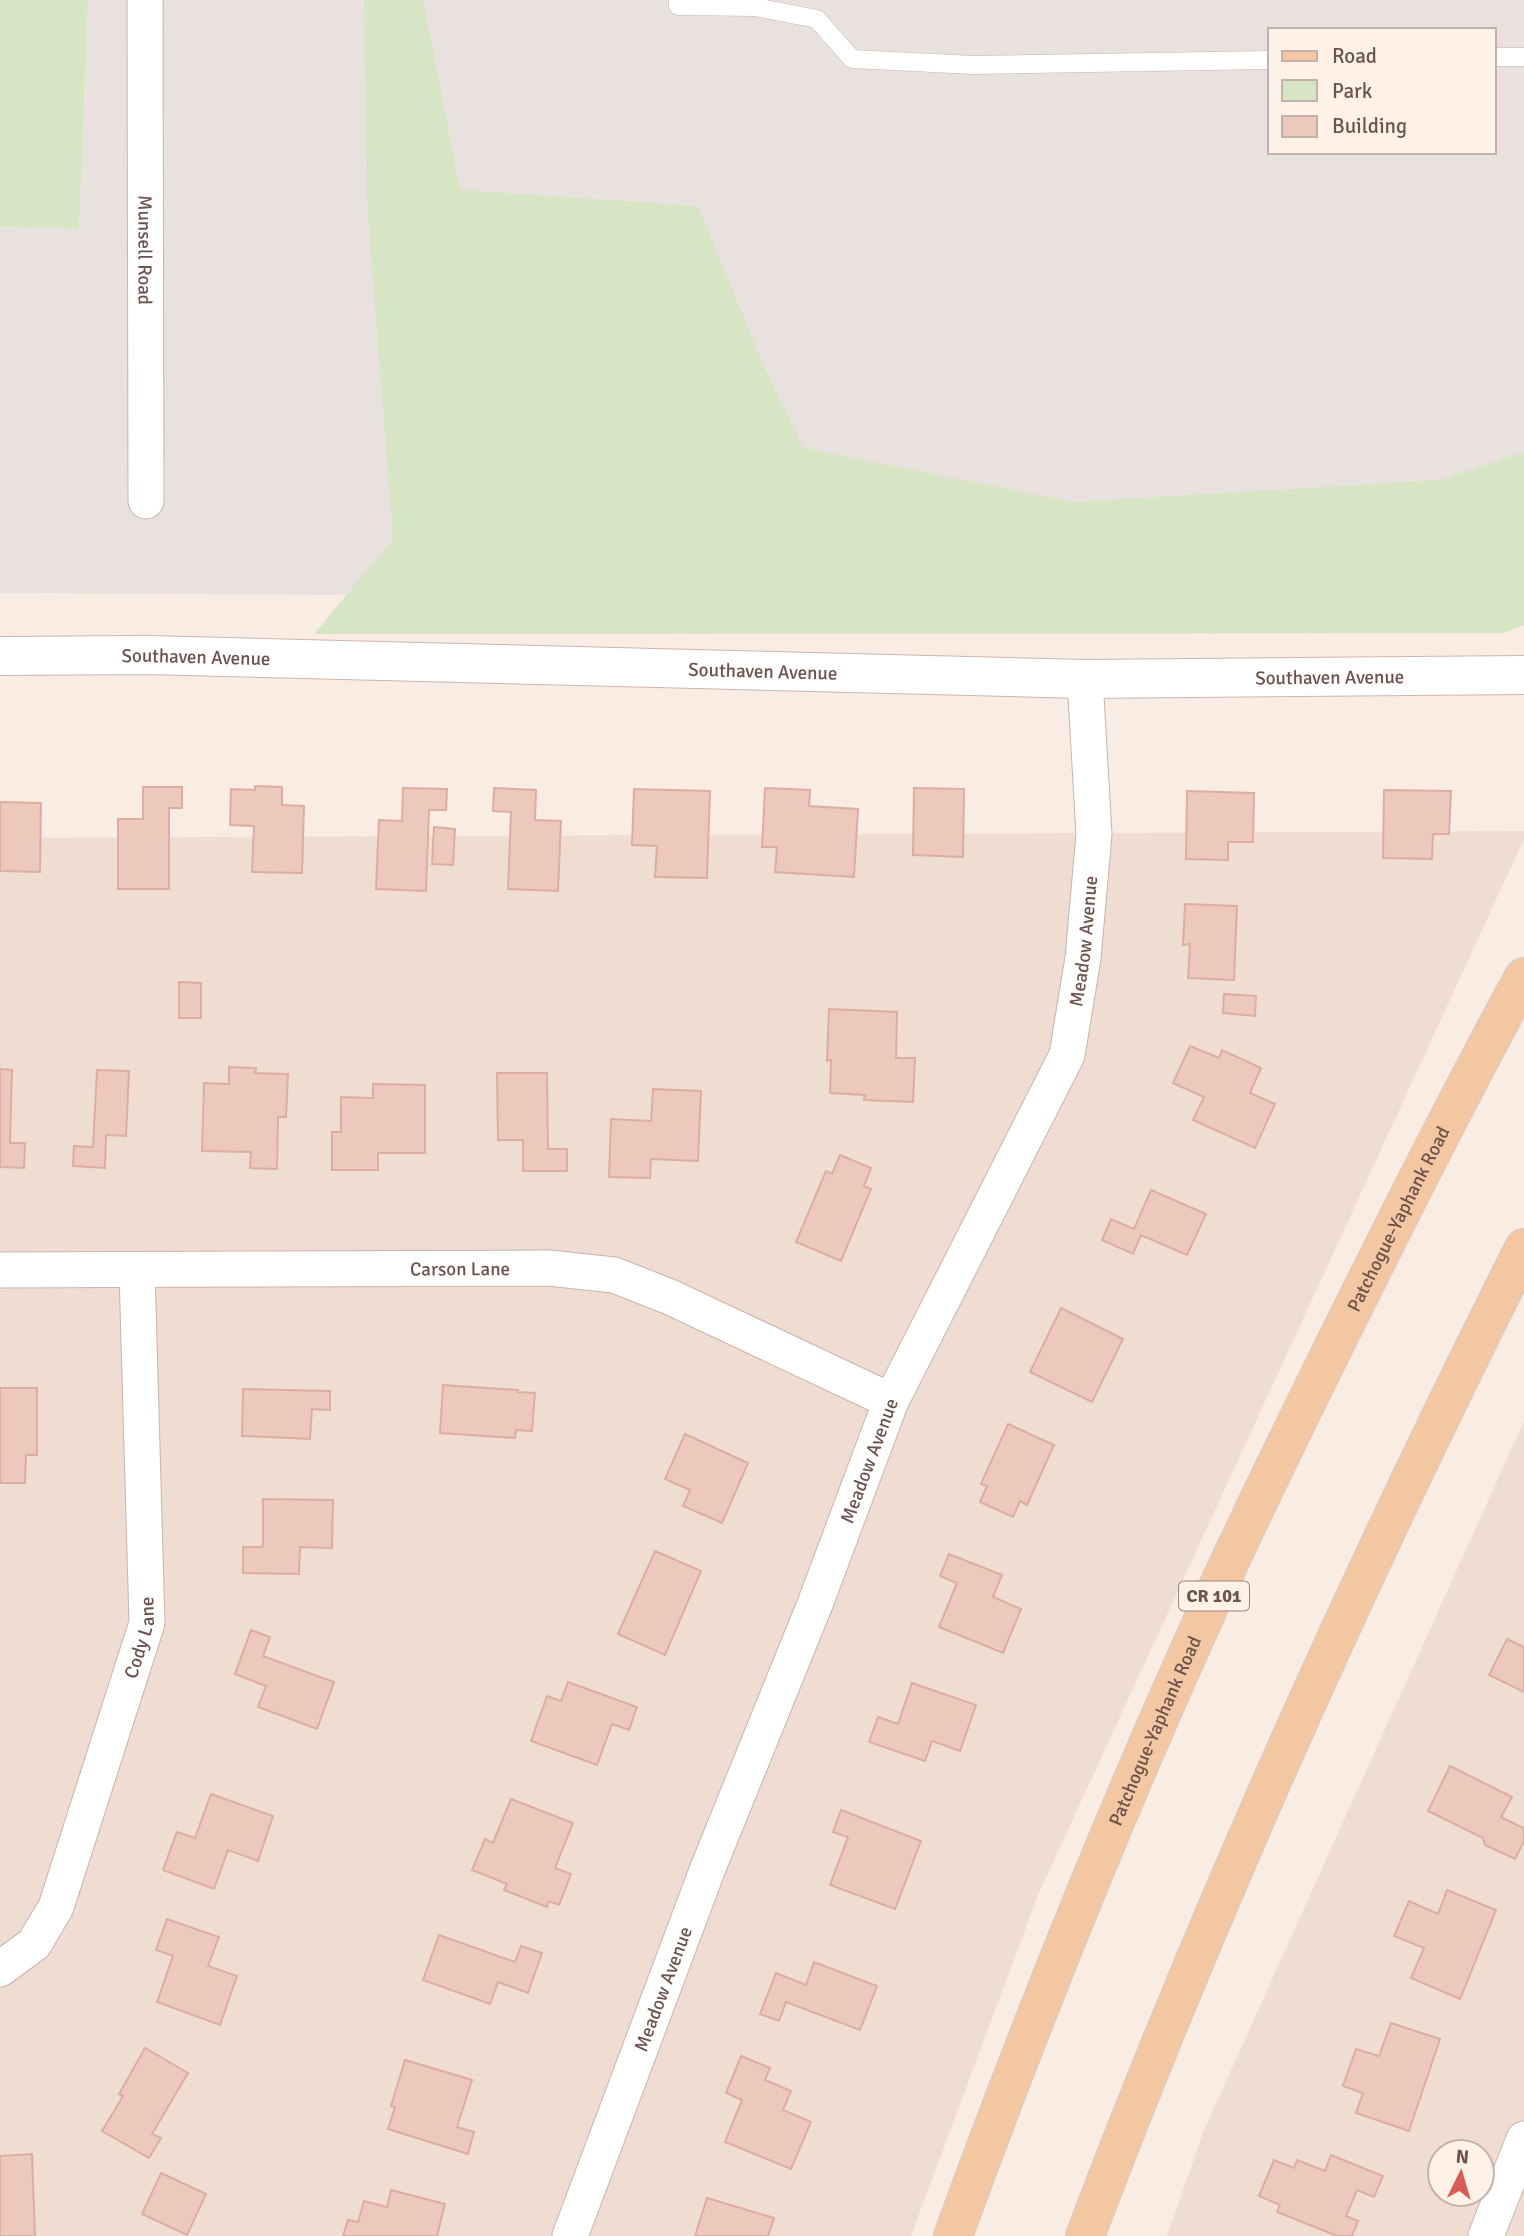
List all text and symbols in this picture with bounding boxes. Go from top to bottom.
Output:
legend [1268,28,1496,154]
text: Road [1332,43,1377,69]
text: Park [1332,78,1373,104]
text: Building [1332,113,1407,139]
street label: Munsell Road [132,195,157,305]
street label: Southaven Avenue [121,644,271,671]
street label: Southaven Avenue [688,658,838,686]
street label: Southaven Avenue [1255,665,1404,690]
street label: Meadow Avenue [1064,875,1103,1008]
street label: Patchogue-Yaphank Road [1342,1122,1455,1316]
street label: Carson Lane [410,1257,510,1282]
street label: Meadow Avenue [835,1395,904,1527]
road number: CR 101 [1179,1582,1249,1610]
street label: Cody Lane [119,1596,160,1682]
street label: Patchogue-Yaphank Road [1104,1633,1207,1830]
street label: Meadow Avenue [629,1923,698,2055]
north arrow [1426,2138,1496,2208]
text: N [1455,2145,1470,2170]

